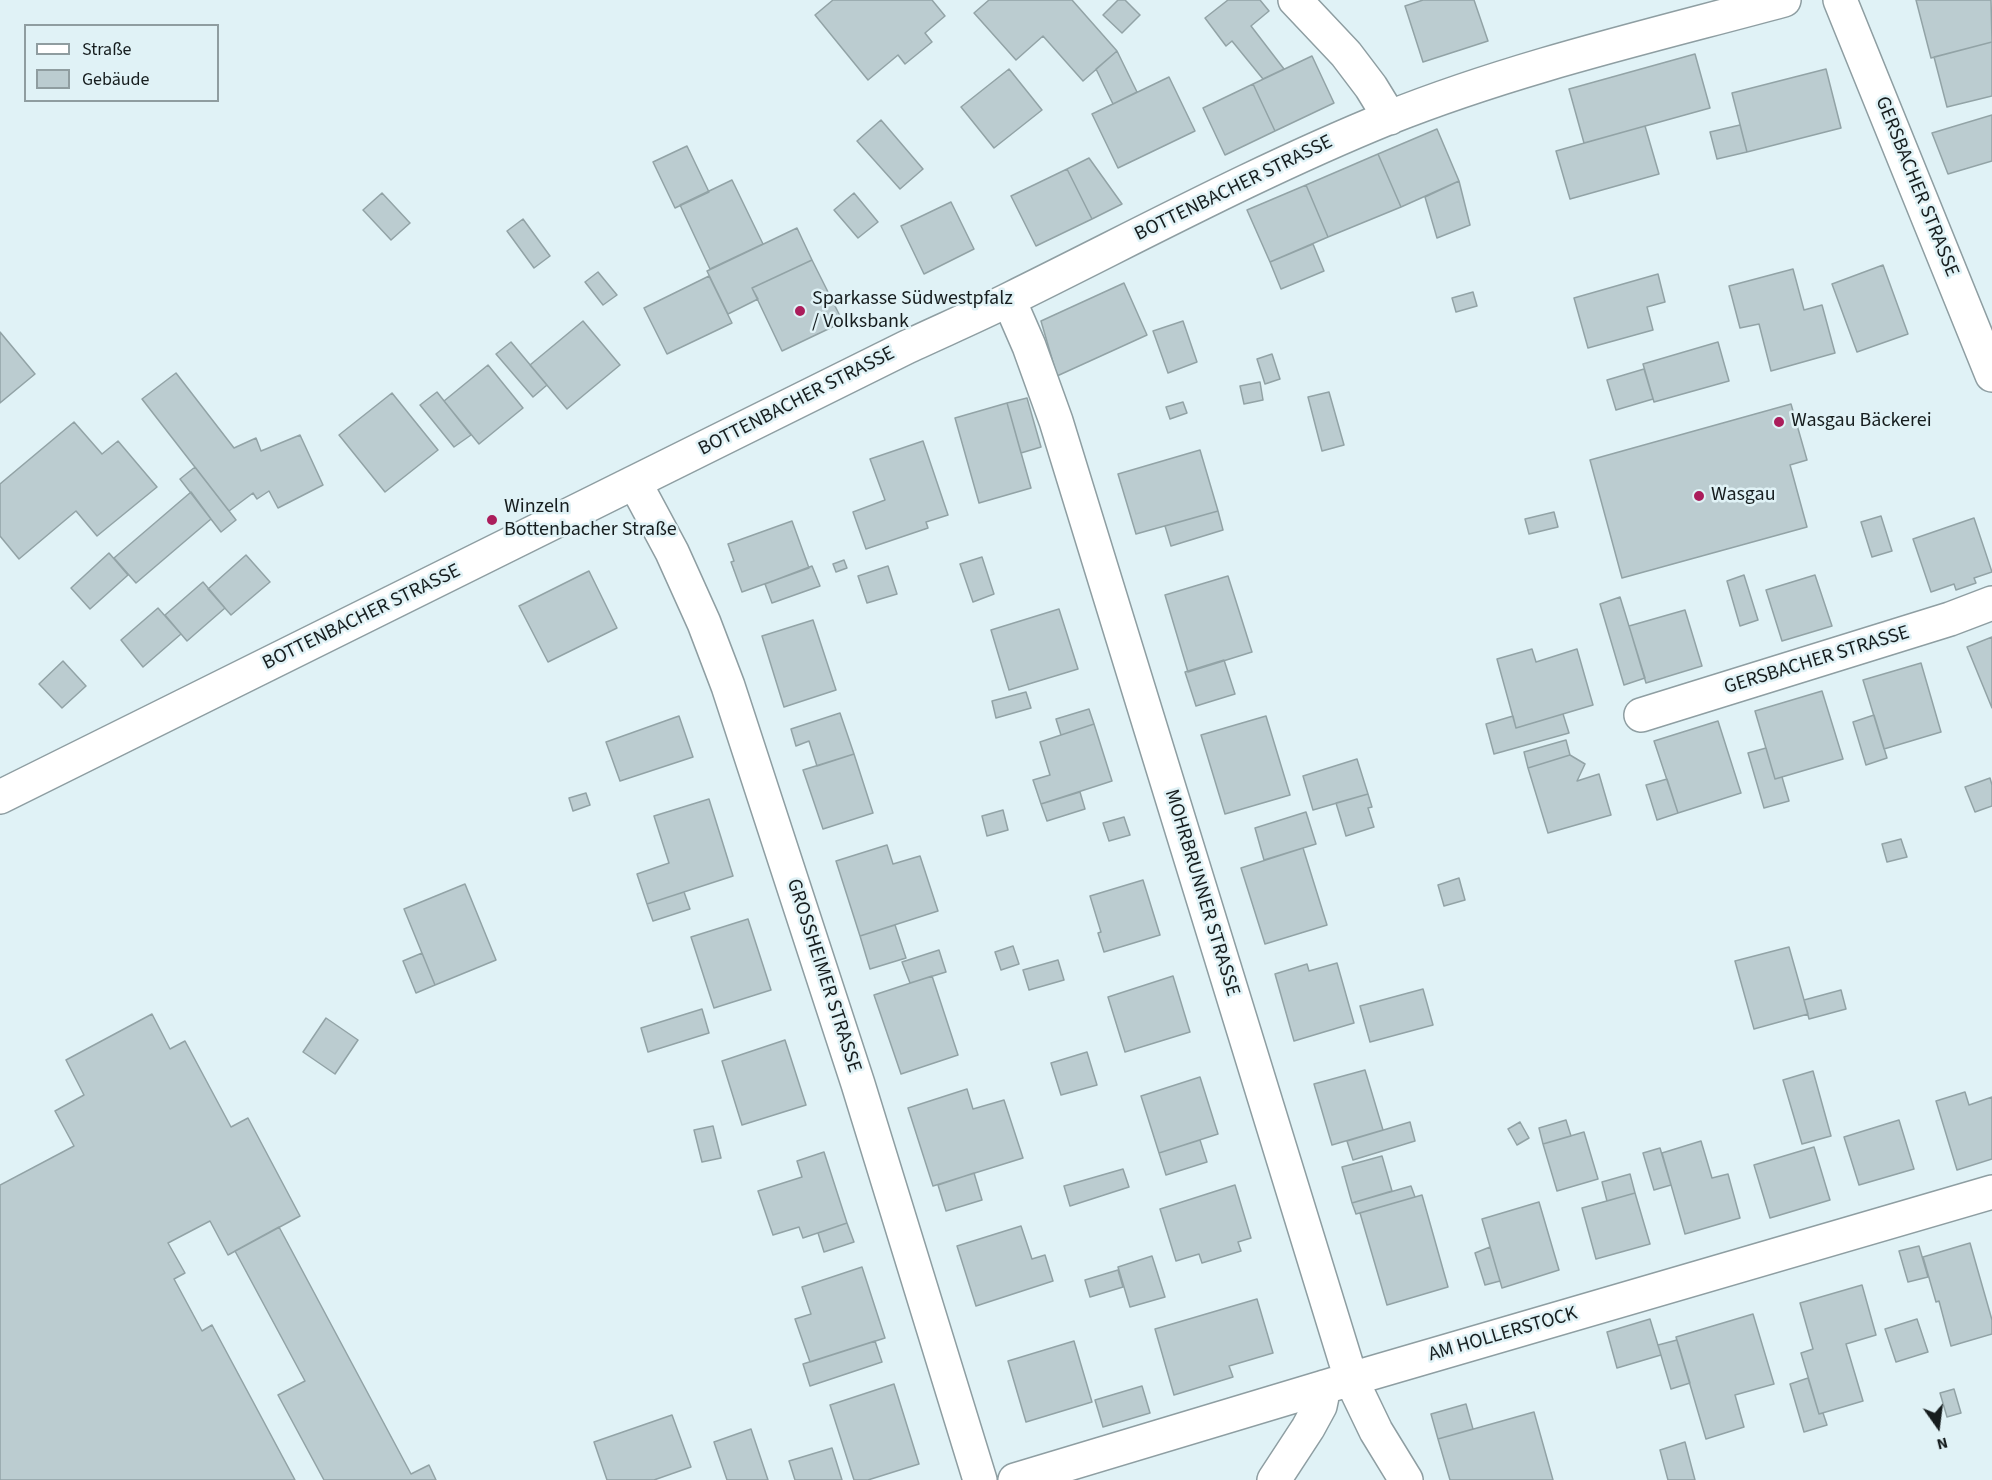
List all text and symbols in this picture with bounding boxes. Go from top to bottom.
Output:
legend [24,24,219,102]
text: Straße [82,37,131,62]
text: Gebäude [82,67,150,92]
street label: GERSBACHER STRASSE [1869,93,1963,281]
street label: BOTTENBACHER STRASSE [1131,131,1337,247]
place label: Sparkasse Südwestpfalz / Volksbank [812,288,1013,335]
marker: Sparkasse Südwestpfalz / Volksbank [793,304,807,318]
street label: BOTTENBACHER STRASSE [695,342,899,462]
place label: Wasgau Bäckerei [1791,410,1932,434]
marker: Wasgau Bäckerei [1772,415,1786,429]
place label: Wasgau [1711,484,1776,508]
marker: Wasgau [1692,489,1706,503]
place label: Winzeln Bottenbacher Straße [504,496,677,543]
marker: Winzeln Bottenbacher Straße [485,513,499,527]
street label: BOTTENBACHER STRASSE [259,560,465,676]
street label: GERSBACHER STRASSE [1722,621,1912,701]
street label: MOHRBRUNNER STRASSE [1158,787,1244,999]
street label: GROSSHEIMER STRASSE [780,876,866,1076]
street label: AM HOLLERSTOCK [1426,1302,1580,1368]
north arrow [1908,1396,1968,1456]
text: N [1935,1432,1950,1455]

